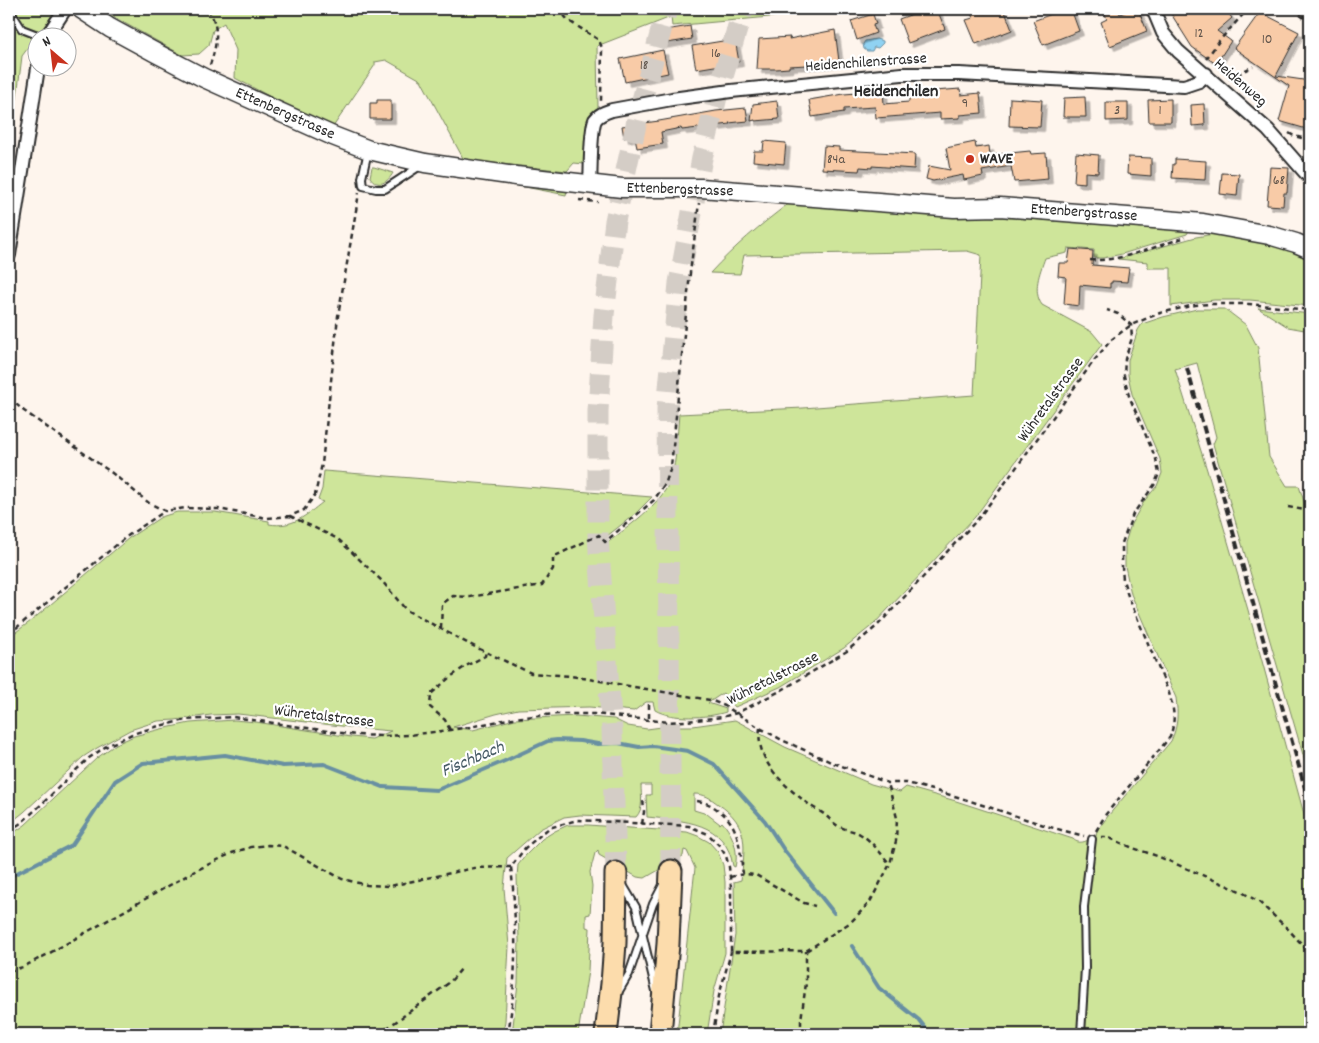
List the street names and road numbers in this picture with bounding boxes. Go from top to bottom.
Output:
street label: Heidenchilenstrasse [805,47,927,79]
street label: Heidenweg [1208,53,1272,113]
street label: Ettenbergstrasse [231,82,339,146]
street label: Ettenbergstrasse [626,177,734,203]
street label: Ettenbergstrasse [1030,198,1138,228]
street label: Wühretalstrasse [1012,353,1090,447]
street label: Wühretalstrasse [723,646,823,712]
street label: Wühretalstrasse [273,699,375,735]

